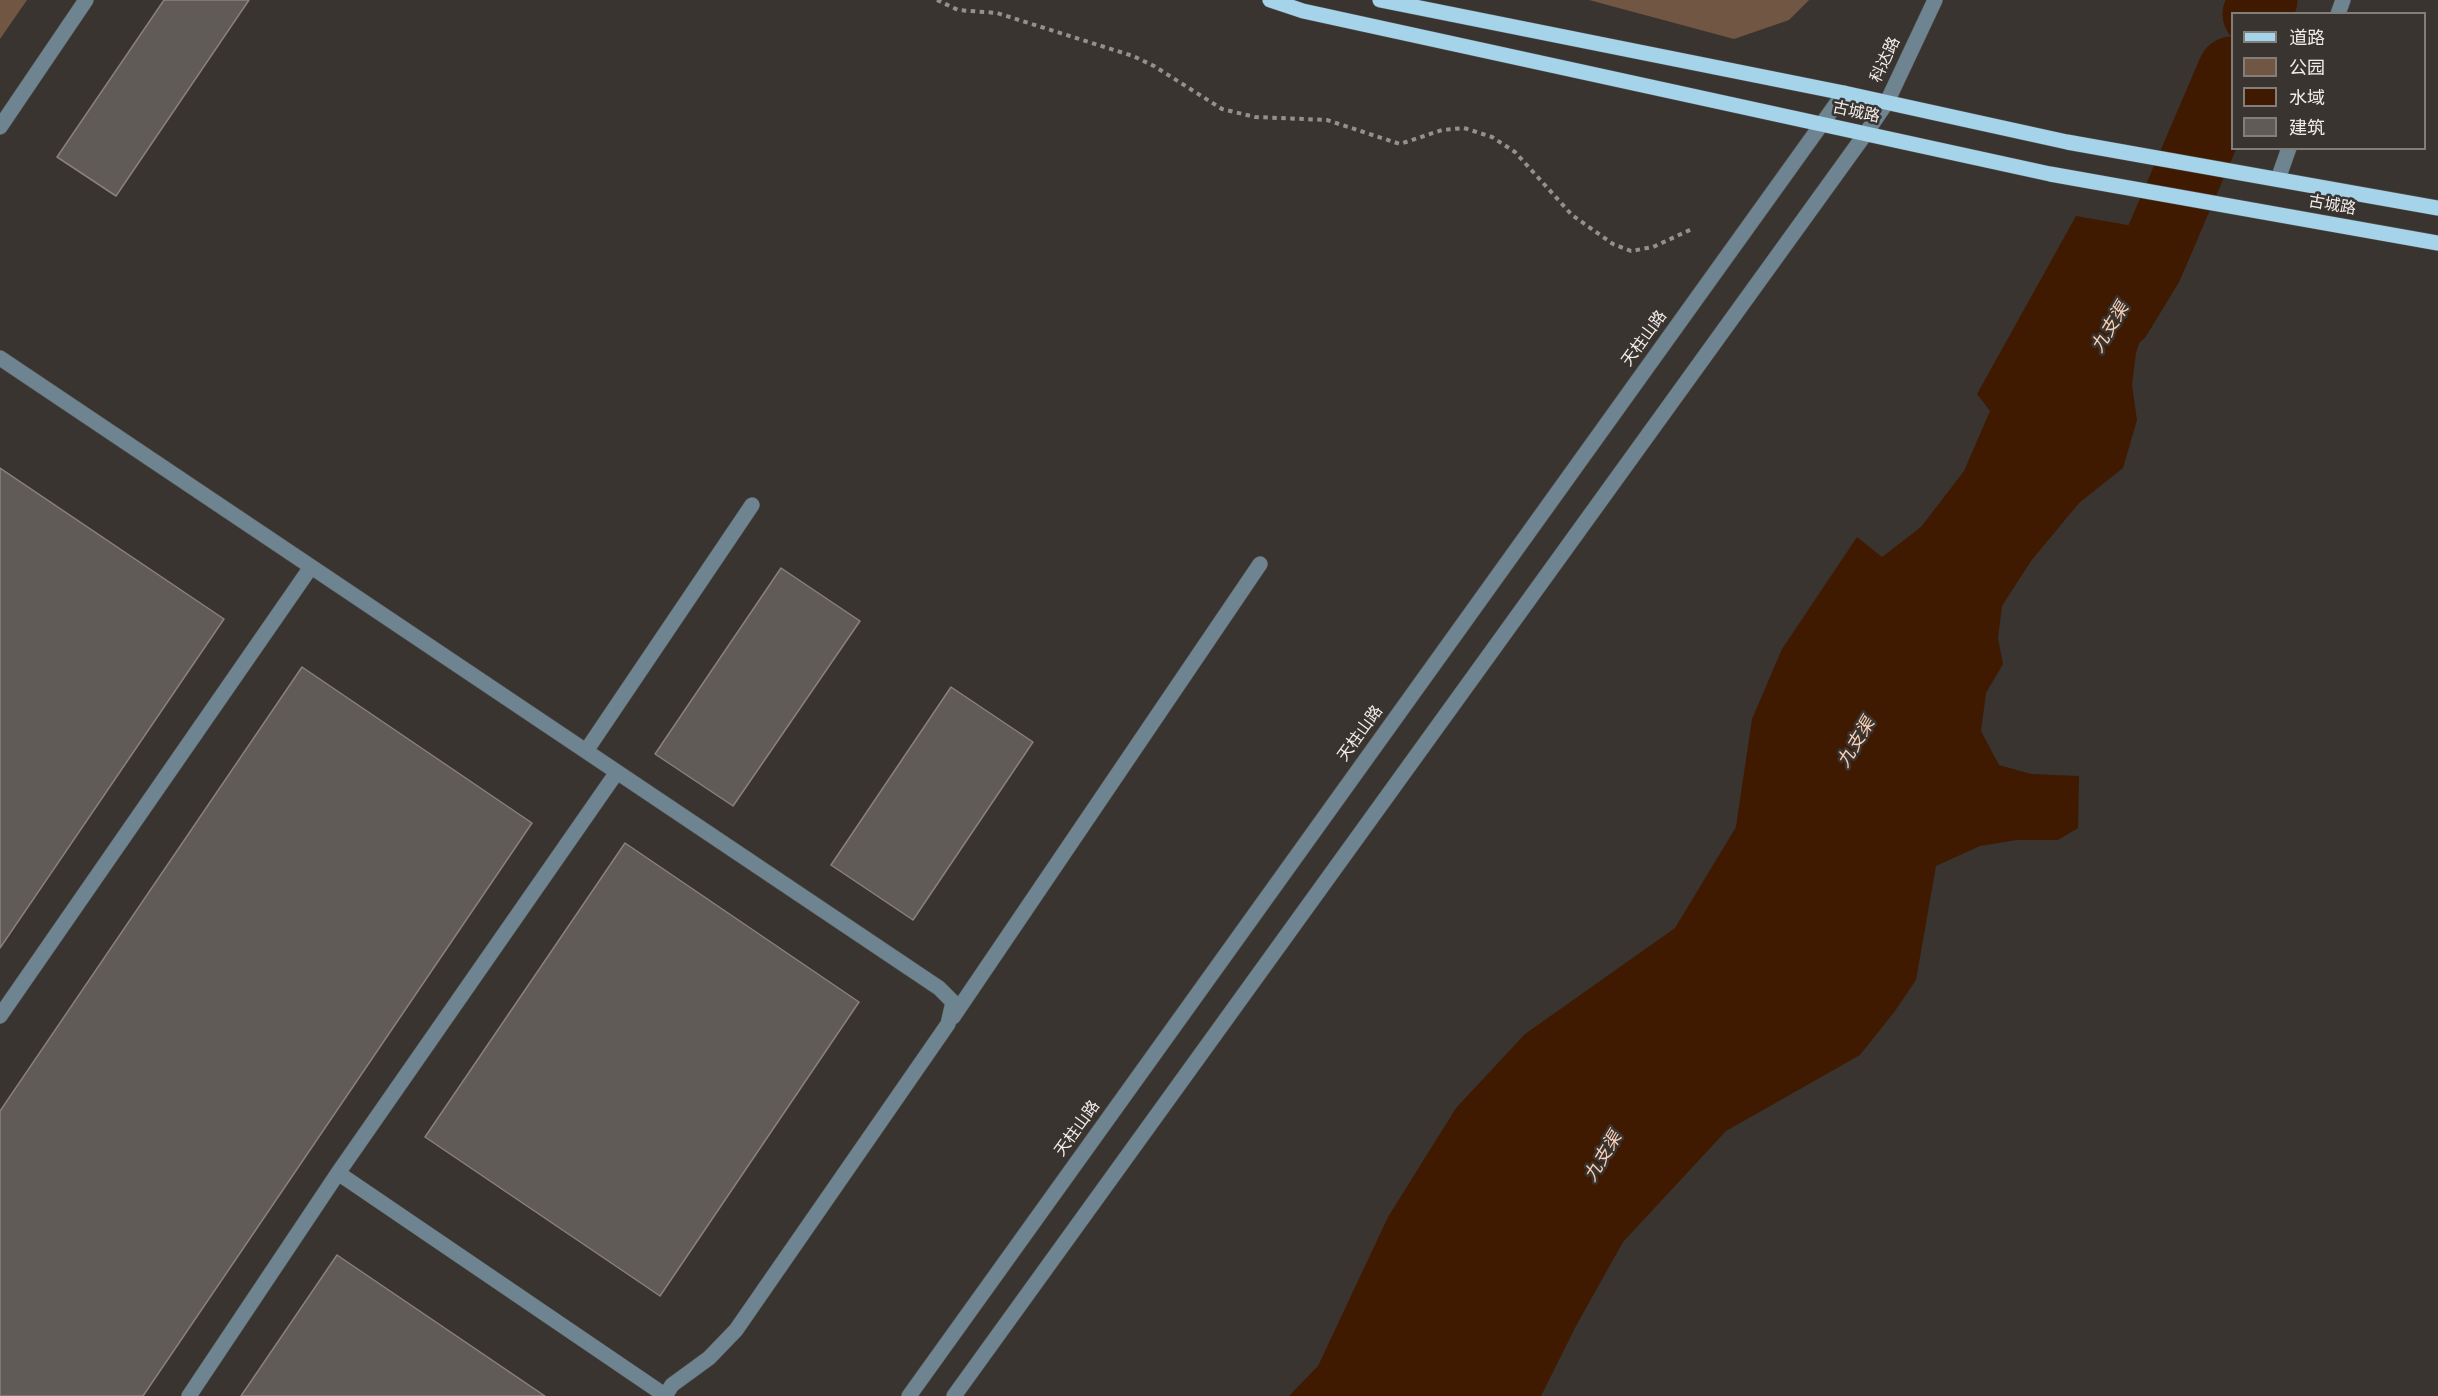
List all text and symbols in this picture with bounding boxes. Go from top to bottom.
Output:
legend [2231,12,2426,150]
text: 道路 [2289,24,2325,51]
street label: 科达路 [1867,34,1905,86]
text: 公园 [2289,54,2325,81]
text: 水域 [2289,84,2325,111]
street label: 古城路 [1831,99,1881,127]
text: 建筑 [2289,114,2325,141]
street label: 古城路 [2307,192,2357,220]
water label: 九支渠 [2088,299,2134,357]
street label: 天柱山路 [1618,307,1672,371]
street label: 天柱山路 [1334,702,1388,766]
water label: 九支渠 [1834,714,1880,772]
street label: 天柱山路 [1051,1097,1105,1161]
water label: 九支渠 [1581,1128,1627,1186]

